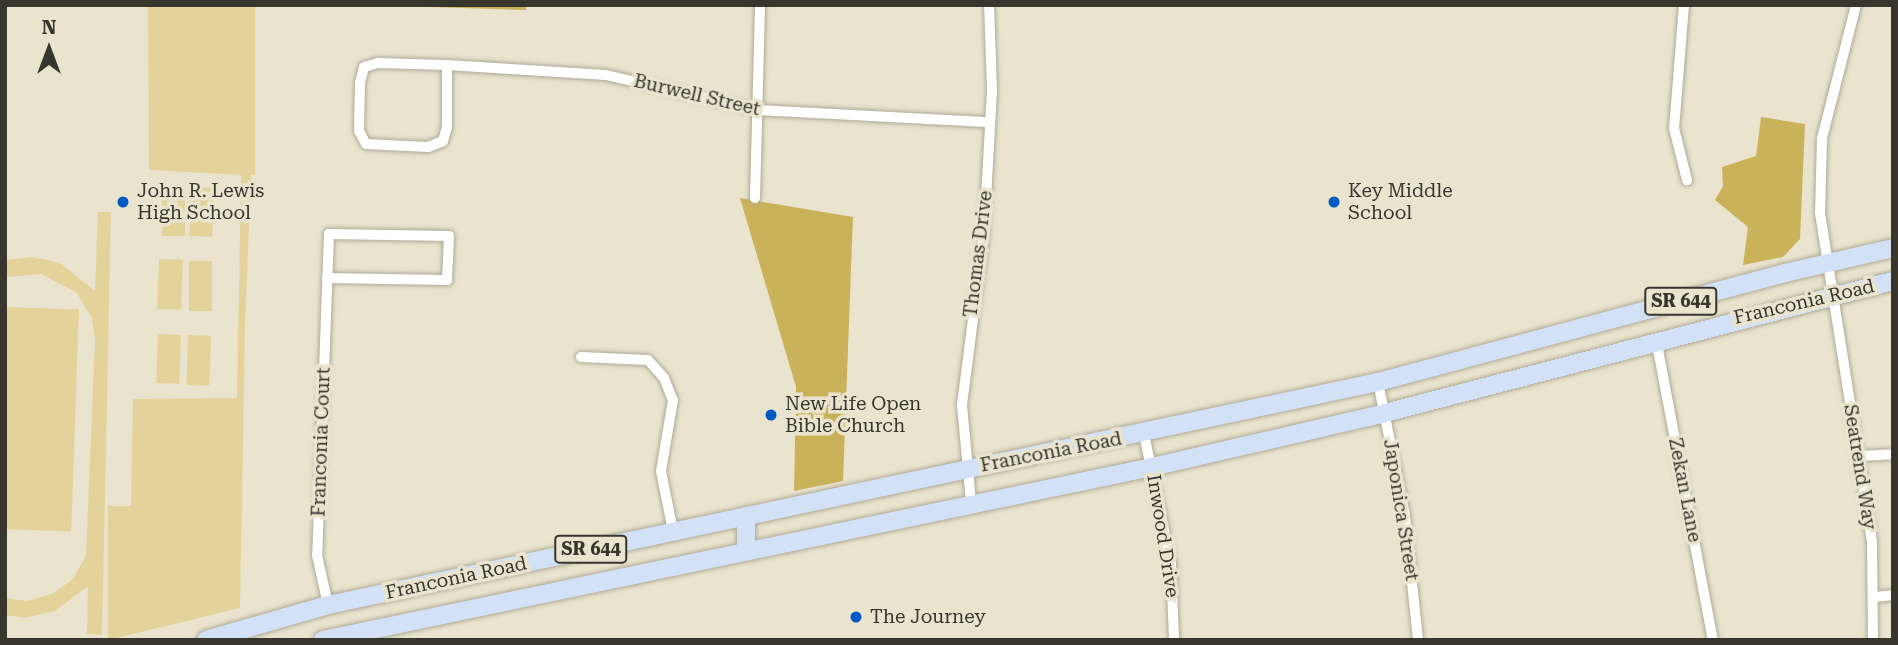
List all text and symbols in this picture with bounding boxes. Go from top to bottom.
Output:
north arrow [14,14,84,84]
text: N [42,16,56,39]
street label: Burwell Street [632,69,762,121]
place label: John R. Lewis High School [137,180,264,224]
place label: Key Middle School [1348,180,1453,224]
street label: Thomas Drive [959,189,997,319]
marker: John R. Lewis High School [115,194,131,210]
marker: Key Middle School [1326,194,1342,210]
street label: Franconia Road [1731,275,1877,329]
road number: SR 644 [1644,286,1718,316]
street label: Franconia Court [307,367,335,517]
place label: New Life Open Bible Church [785,393,921,437]
street label: Seatrend Way [1839,403,1881,531]
marker: New Life Open Bible Church [763,407,779,423]
street label: Franconia Road [978,427,1124,477]
street label: Zekan Lane [1664,436,1706,544]
street label: Japonica Street [1379,438,1423,582]
street label: Inwood Drive [1142,473,1184,599]
road number: SR 644 [554,534,628,564]
street label: Franconia Road [383,552,529,604]
place label: The Journey [870,606,986,628]
marker: The Journey [848,609,864,625]

